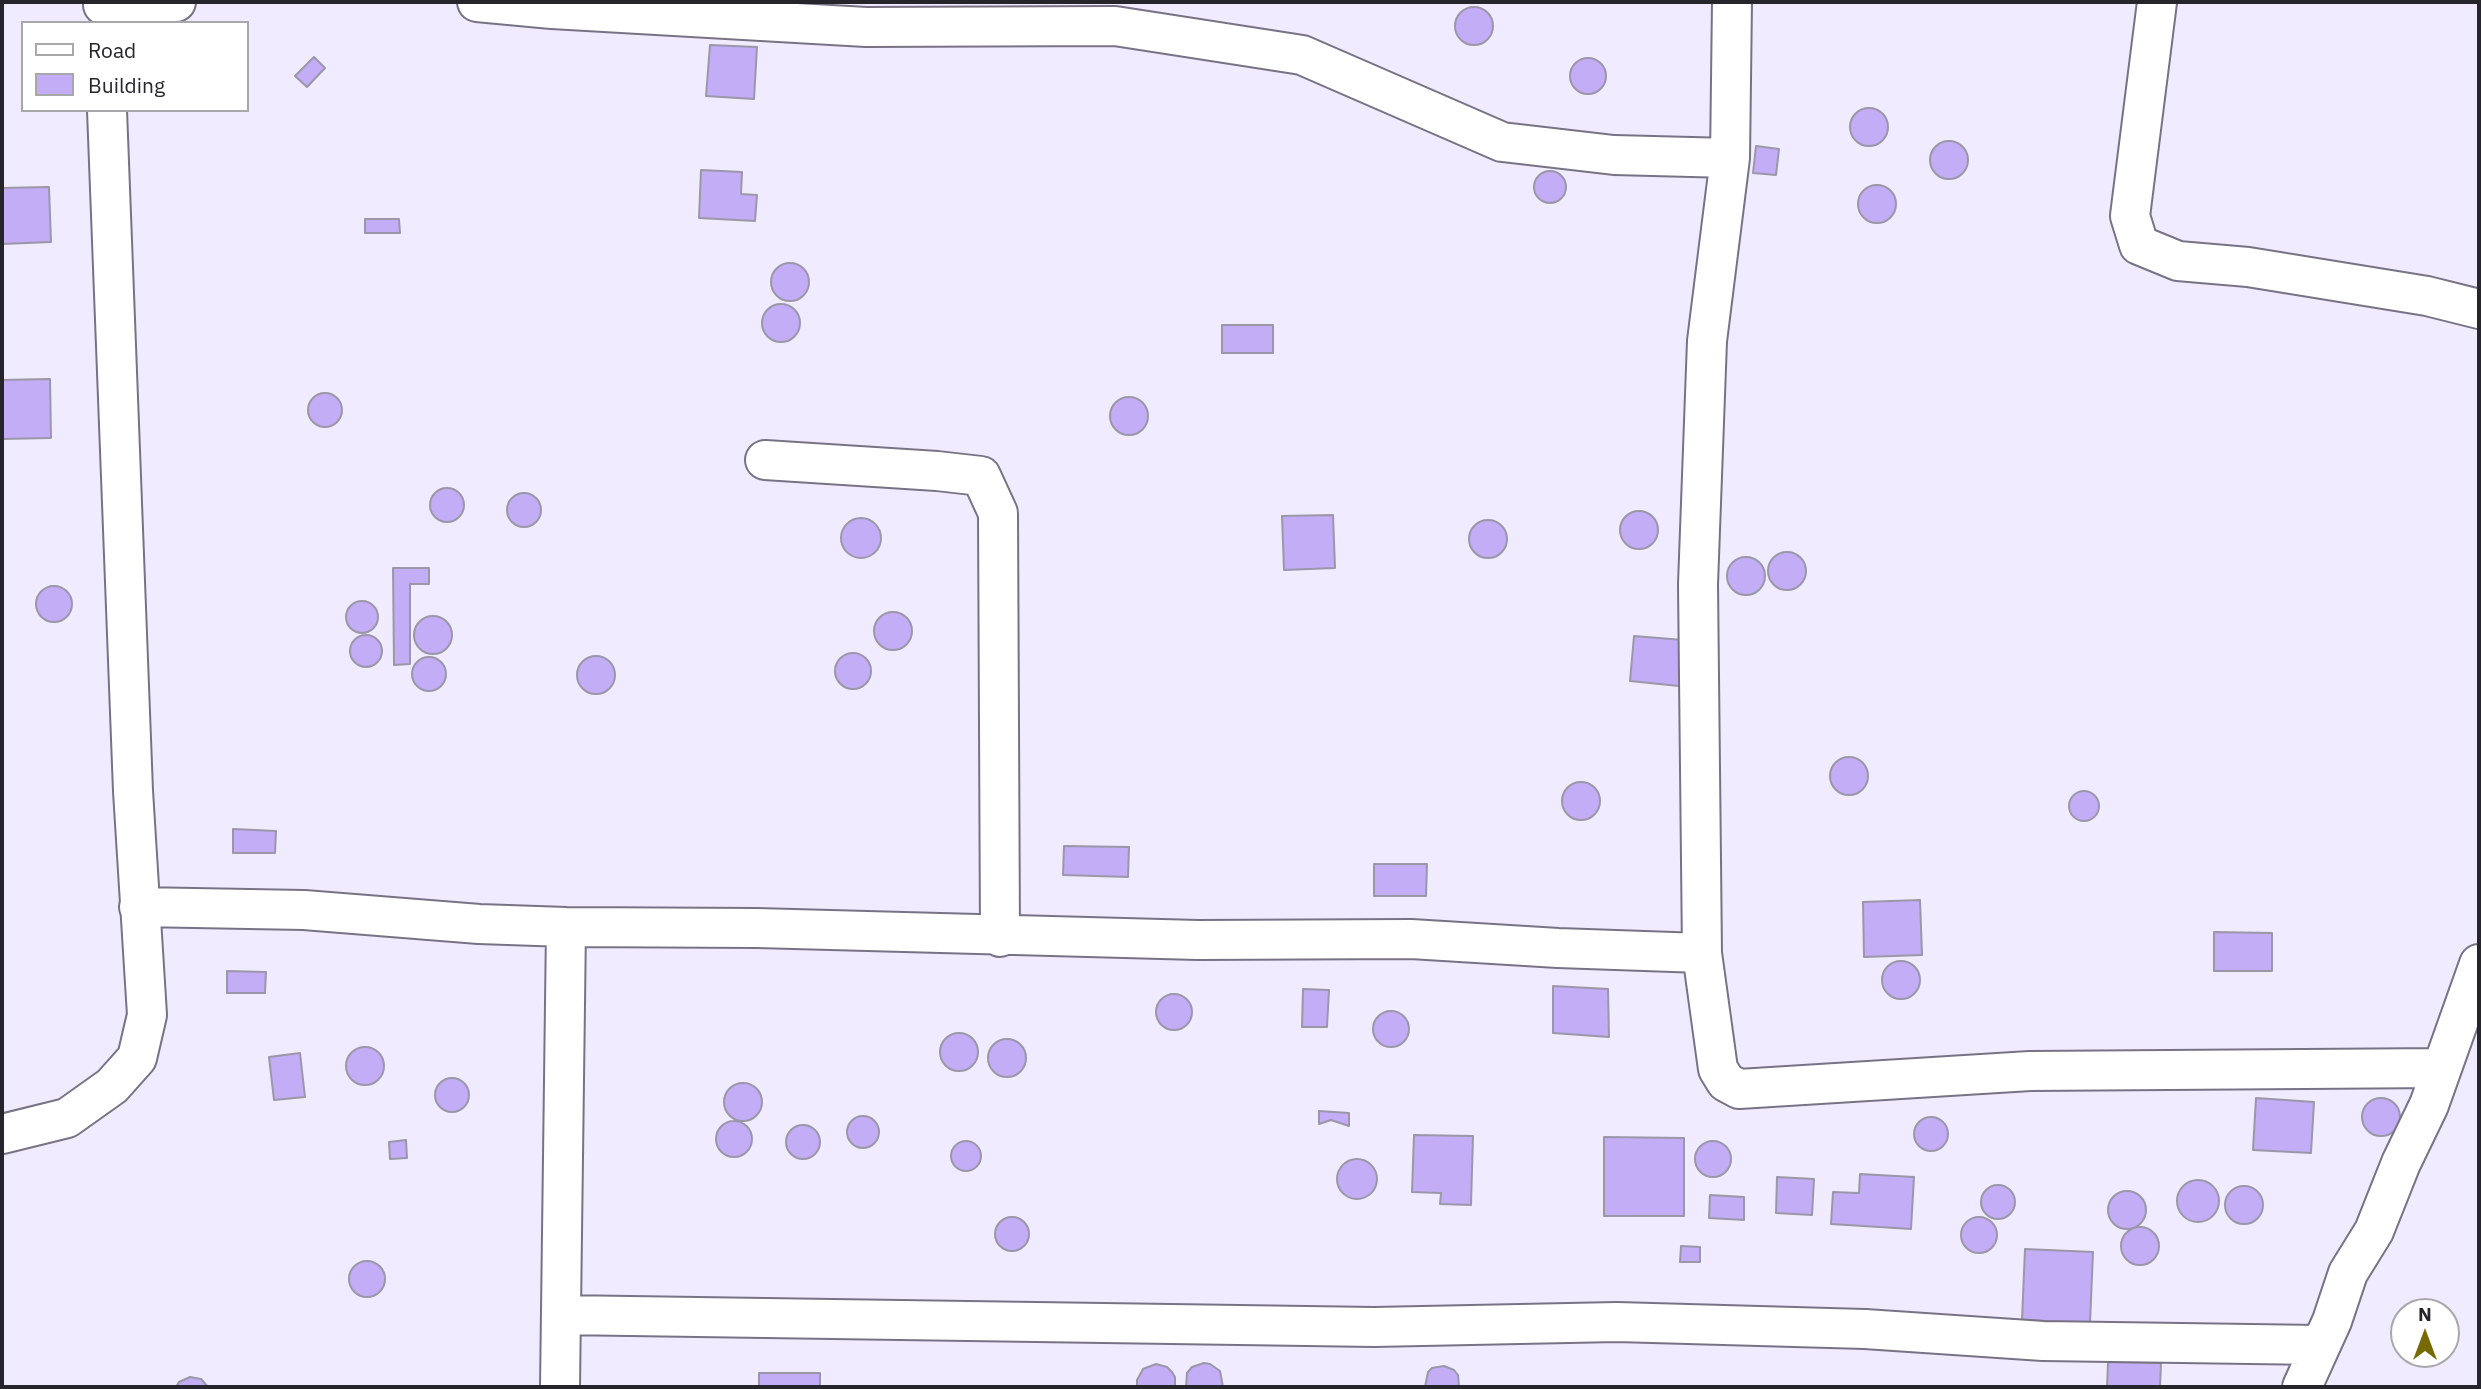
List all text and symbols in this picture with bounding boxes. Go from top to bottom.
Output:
legend [21,21,248,112]
text: Road [88,36,136,64]
text: Building [88,71,165,99]
north arrow [2390,1298,2460,1368]
text: N [2418,1302,2432,1326]

